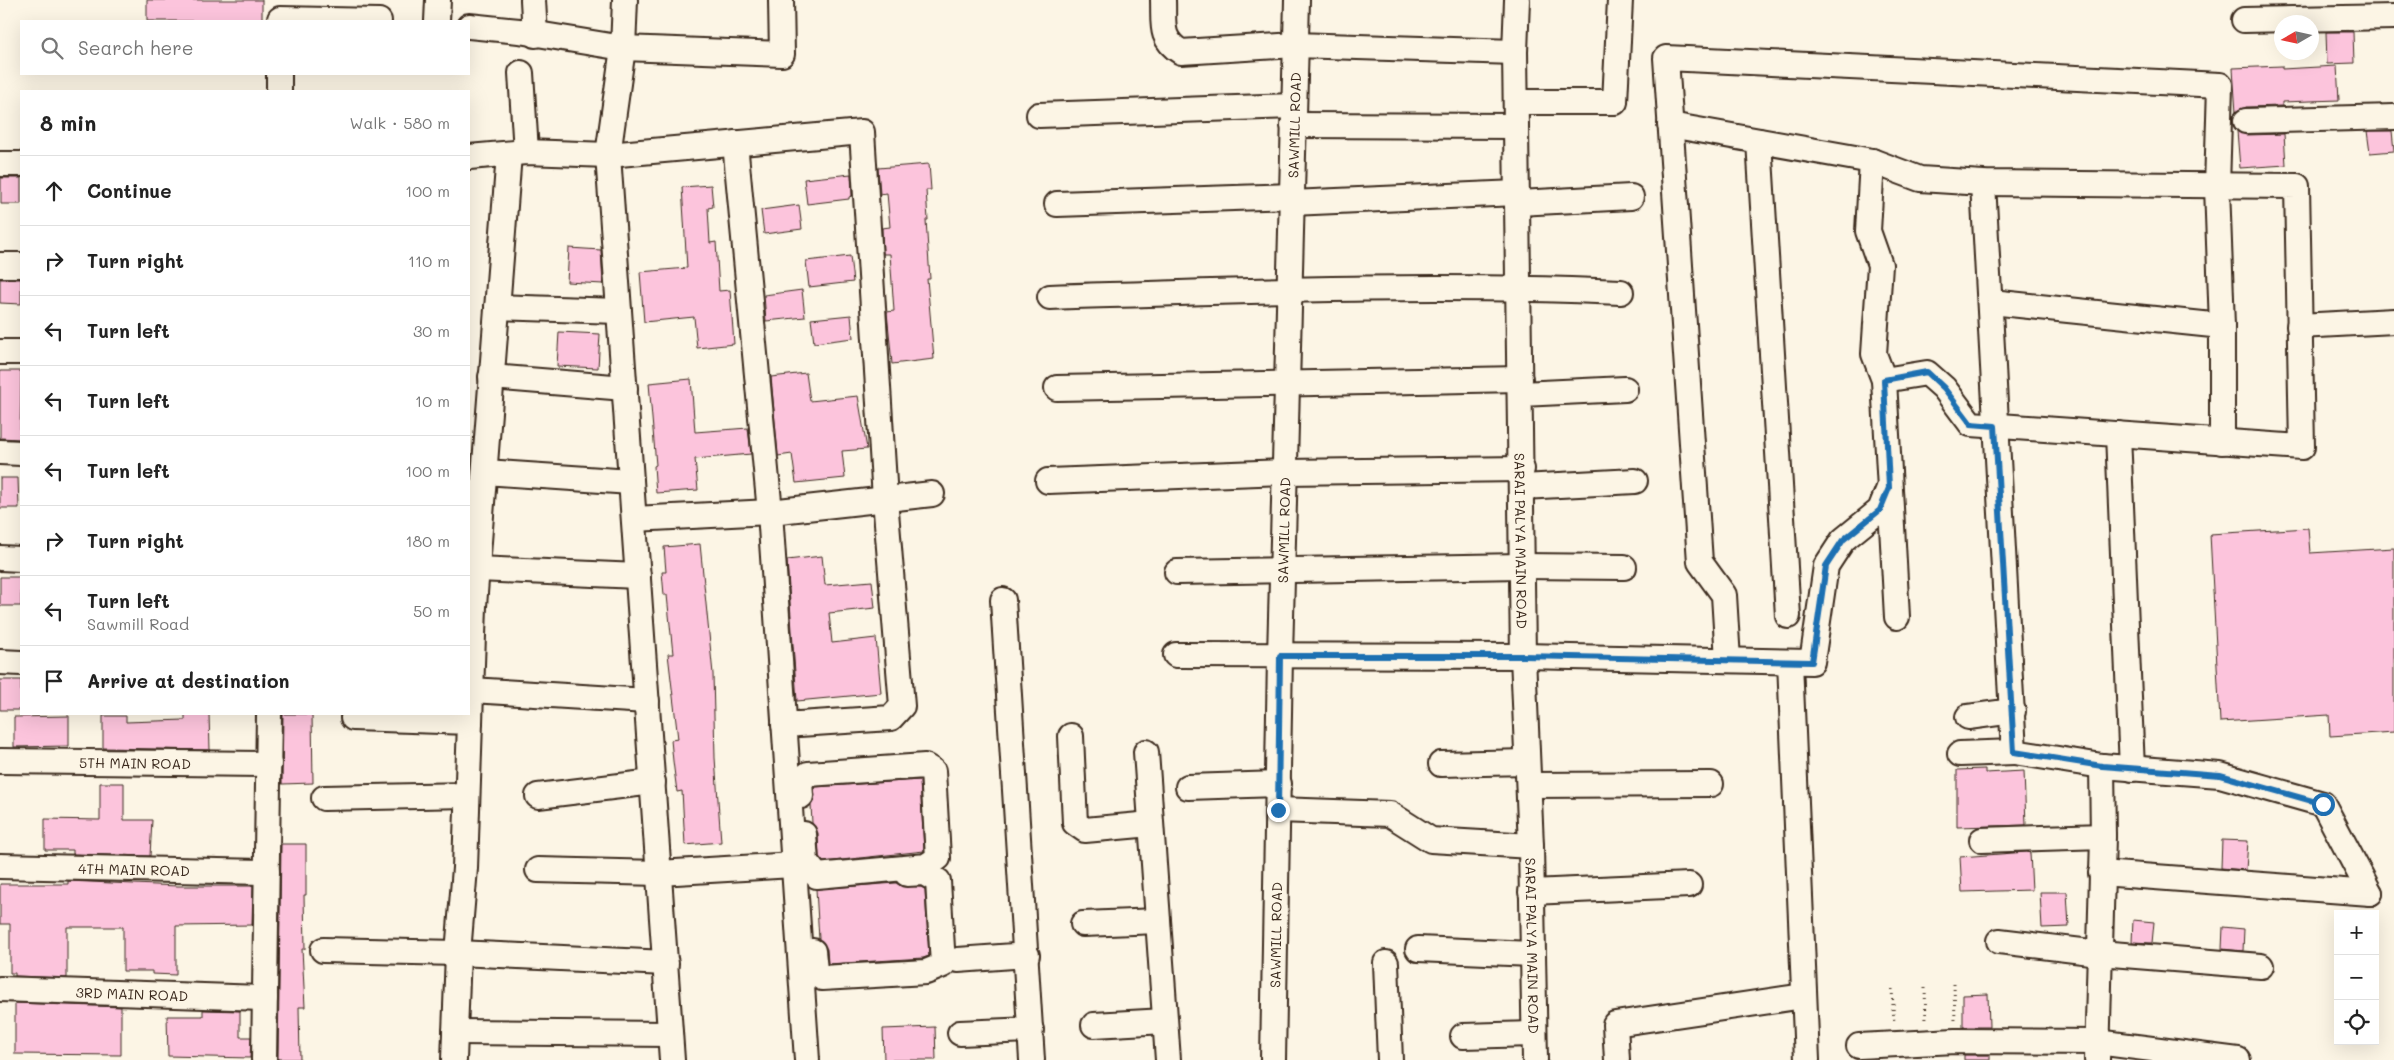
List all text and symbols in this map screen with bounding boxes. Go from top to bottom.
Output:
north arrow [2274,15,2319,60]
search box [20,20,470,75]
icon: search [38,34,66,62]
text: Search here [78,35,194,60]
street label: SAWMILL ROAD [1283,72,1305,178]
text: 8 min [40,109,96,136]
text: Walk · 580 m [350,112,450,133]
icon: ahead [40,177,68,205]
text: Continue [87,178,172,203]
text: 100 m [405,180,450,201]
icon: right [40,247,68,275]
text: Turn right [87,248,184,273]
text: 110 m [408,250,450,271]
icon: left [40,317,68,345]
text: Turn left [87,318,170,343]
text: 30 m [413,320,450,341]
icon: left [40,387,68,415]
text: Turn left [87,388,170,413]
text: 10 m [415,390,450,411]
street label: SARAI PALYA MAIN ROAD [1511,453,1532,629]
icon: left [40,457,68,485]
text: Turn left [87,458,170,483]
text: 100 m [405,460,450,481]
street label: SAWMILL ROAD [1272,477,1294,583]
icon: right [40,527,68,555]
text: Turn right [87,528,184,553]
text: 180 m [405,530,450,551]
text: Turn left [87,588,170,613]
icon: left [40,597,68,625]
text: 50 m [413,600,450,621]
text: Sawmill Road [87,613,189,634]
icon: arrive [40,667,68,695]
text: Arrive at destination [87,668,290,693]
street label: 5TH MAIN ROAD [79,752,191,773]
route start [2312,793,2335,816]
route end [1267,799,1290,822]
street label: 4TH MAIN ROAD [78,858,190,880]
street label: SARAI PALYA MAIN ROAD [1522,858,1544,1034]
street label: SAWMILL ROAD [1265,882,1286,988]
map controls [2334,910,2379,1045]
button: + [2334,910,2379,955]
button: − [2334,955,2379,1000]
street label: 3RD MAIN ROAD [75,982,188,1005]
button: locate [2334,1000,2379,1045]

